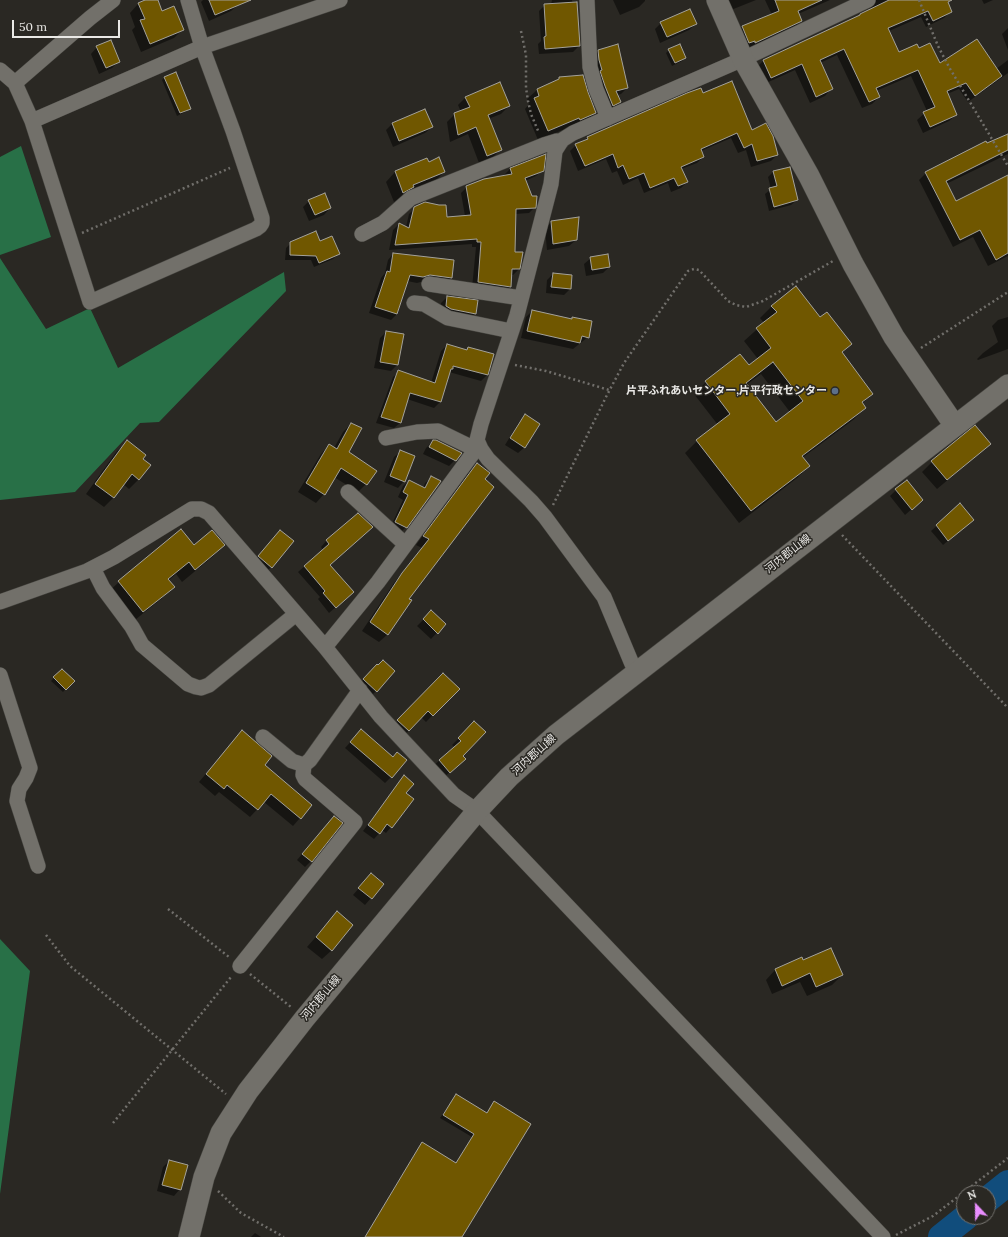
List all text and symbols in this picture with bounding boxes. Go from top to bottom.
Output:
scale bar [14,12,122,38]
text: 50 m [19,19,47,34]
place label: 片平ふれあいセンター,片平行政センター [626,384,827,398]
marker: 片平ふれあいセンター,片平行政センター [830,386,840,396]
street label: 河内郡山線 [762,532,814,576]
street label: 河内郡山線 [509,732,559,778]
street label: 河内郡山線 [298,973,344,1023]
north arrow [956,1185,996,1225]
text: N [965,1187,978,1203]

